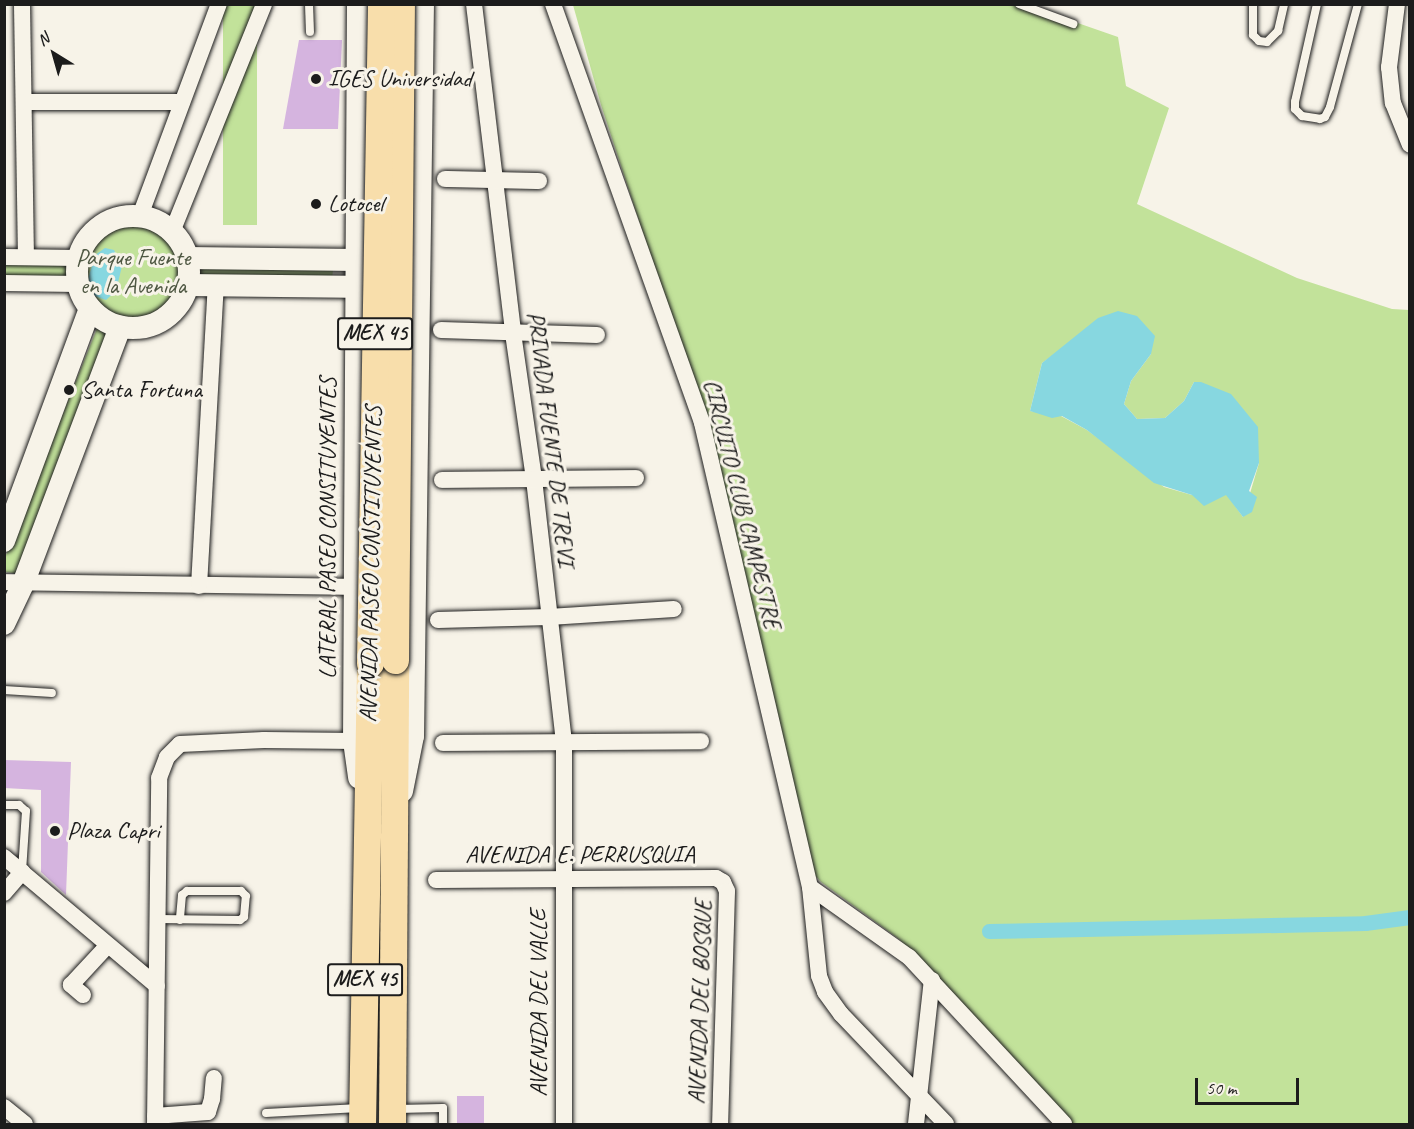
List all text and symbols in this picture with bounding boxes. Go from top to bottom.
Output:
north arrow [24,24,84,84]
text: N [33,29,53,51]
place label: IGES Universidad [328,65,472,93]
marker: IGES Universidad [309,72,323,86]
place label: Lotocel [328,190,383,218]
marker: Lotocel [309,197,323,211]
park label: Parque Fuente en la Avenida [76,244,190,300]
street label: PRIVADA FUENTE DE TREVI [521,311,581,567]
road number: MEX 45 [336,315,414,353]
place label: Santa Fortuna [81,376,202,404]
street label: LATERAL PASEO CONSITUYENTES [314,377,342,679]
street label: CIRCUITO CLUB CAMPESTRE [697,377,787,631]
marker: Santa Fortuna [62,383,76,397]
street label: AVENIDA PASEO CONSTITUYENTES [354,405,388,723]
place label: Plaza Capri [67,817,160,845]
marker: Plaza Capri [48,824,62,838]
street label: AVENIDA E. PERRUSQUIA [466,841,694,869]
street label: AVENIDA DEL BOSQUE [682,899,718,1105]
street label: AVENIDA DEL VALLE [525,910,553,1096]
road number: MEX 45 [326,961,404,999]
scale bar [1198,1066,1302,1104]
text: 50 m [1206,1077,1237,1099]

